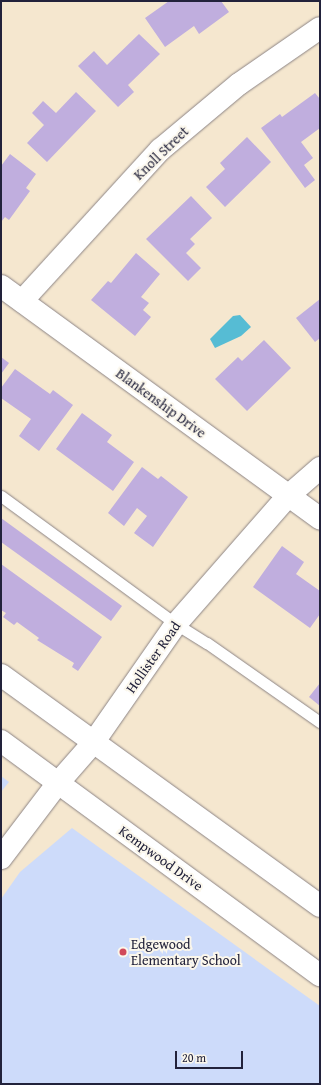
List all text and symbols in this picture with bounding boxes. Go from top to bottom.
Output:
street label: Knoll Street [130,123,192,183]
street label: Blankenship Drive [113,365,209,441]
street label: Hollister Road [122,618,184,696]
street label: Kempwood Drive [116,822,206,894]
place label: Edgewood Elementary School [131,936,241,968]
marker: Edgewood Elementary School [118,947,128,957]
scale bar [177,1043,245,1069]
text: 20 m [182,1049,206,1066]

